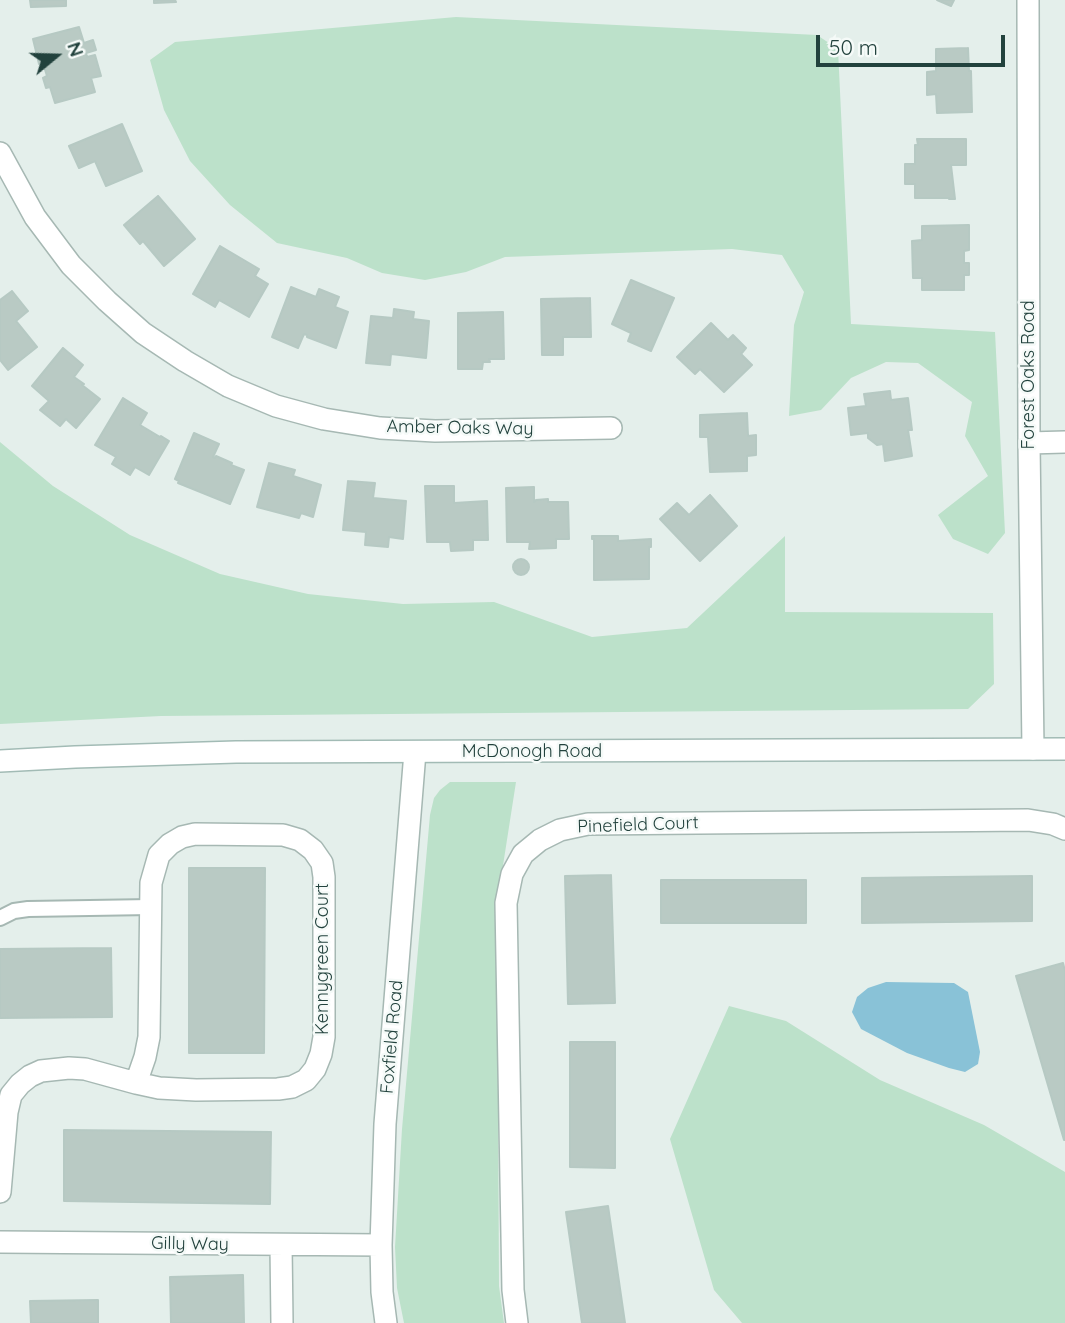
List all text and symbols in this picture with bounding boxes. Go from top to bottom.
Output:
north arrow [21,21,91,91]
scale bar [820,21,1009,65]
text: 50 m [829,34,878,60]
text: N [62,39,89,60]
street label: Forest Oaks Road [1018,300,1040,450]
street label: Amber Oaks Way [386,416,534,440]
street label: McDonogh Road [462,741,602,763]
street label: Pinefield Court [577,812,699,838]
street label: Kennygreen Court [312,883,334,1035]
street label: Foxfield Road [376,979,408,1095]
street label: Gilly Way [151,1233,229,1255]

